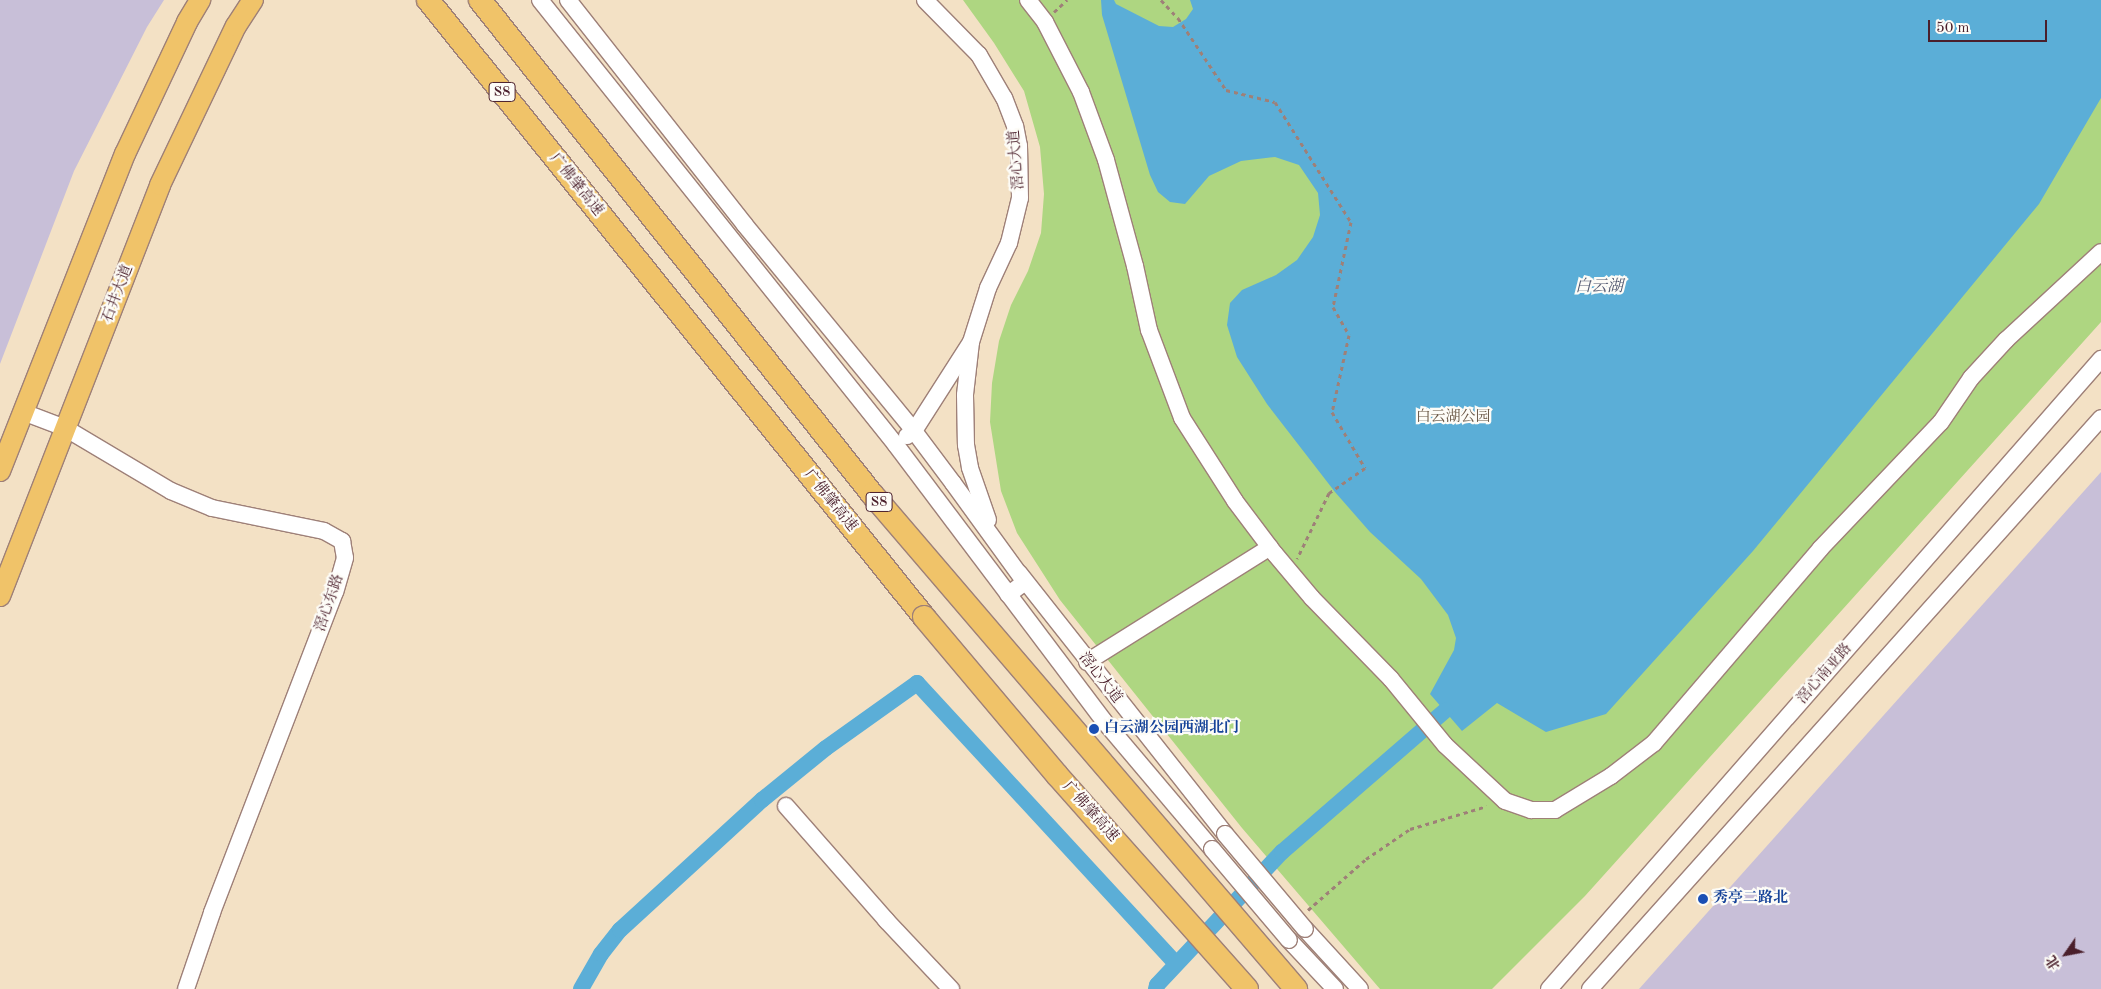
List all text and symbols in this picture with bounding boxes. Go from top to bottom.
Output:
scale bar [1931,10,2050,42]
text: 50 m [1936,21,1970,36]
road number: S8 [488,80,516,104]
street label: 滘心大道 [1005,129,1029,191]
street label: 广佛肇高速 [545,150,607,220]
street label: 石井大道 [99,263,137,325]
water label: 白云湖 [1575,277,1623,297]
park label: 白云湖公园 [1416,409,1490,427]
street label: 广佛肇高速 [799,466,861,536]
road number: S8 [865,491,893,514]
street label: 滘心东路 [312,572,348,634]
street label: 滘心南亚路 [1794,640,1856,708]
street label: 滘心大道 [1074,649,1126,707]
place label: 白云湖公园西湖北门 [1104,720,1239,738]
marker: 白云湖公园西湖北门 [1088,723,1100,735]
street label: 广佛肇高速 [1058,778,1122,846]
place label: 秀亭二路北 [1713,890,1788,908]
marker: 秀亭二路北 [1697,893,1709,905]
north arrow [2041,929,2091,979]
text: 北 [2044,952,2063,972]

